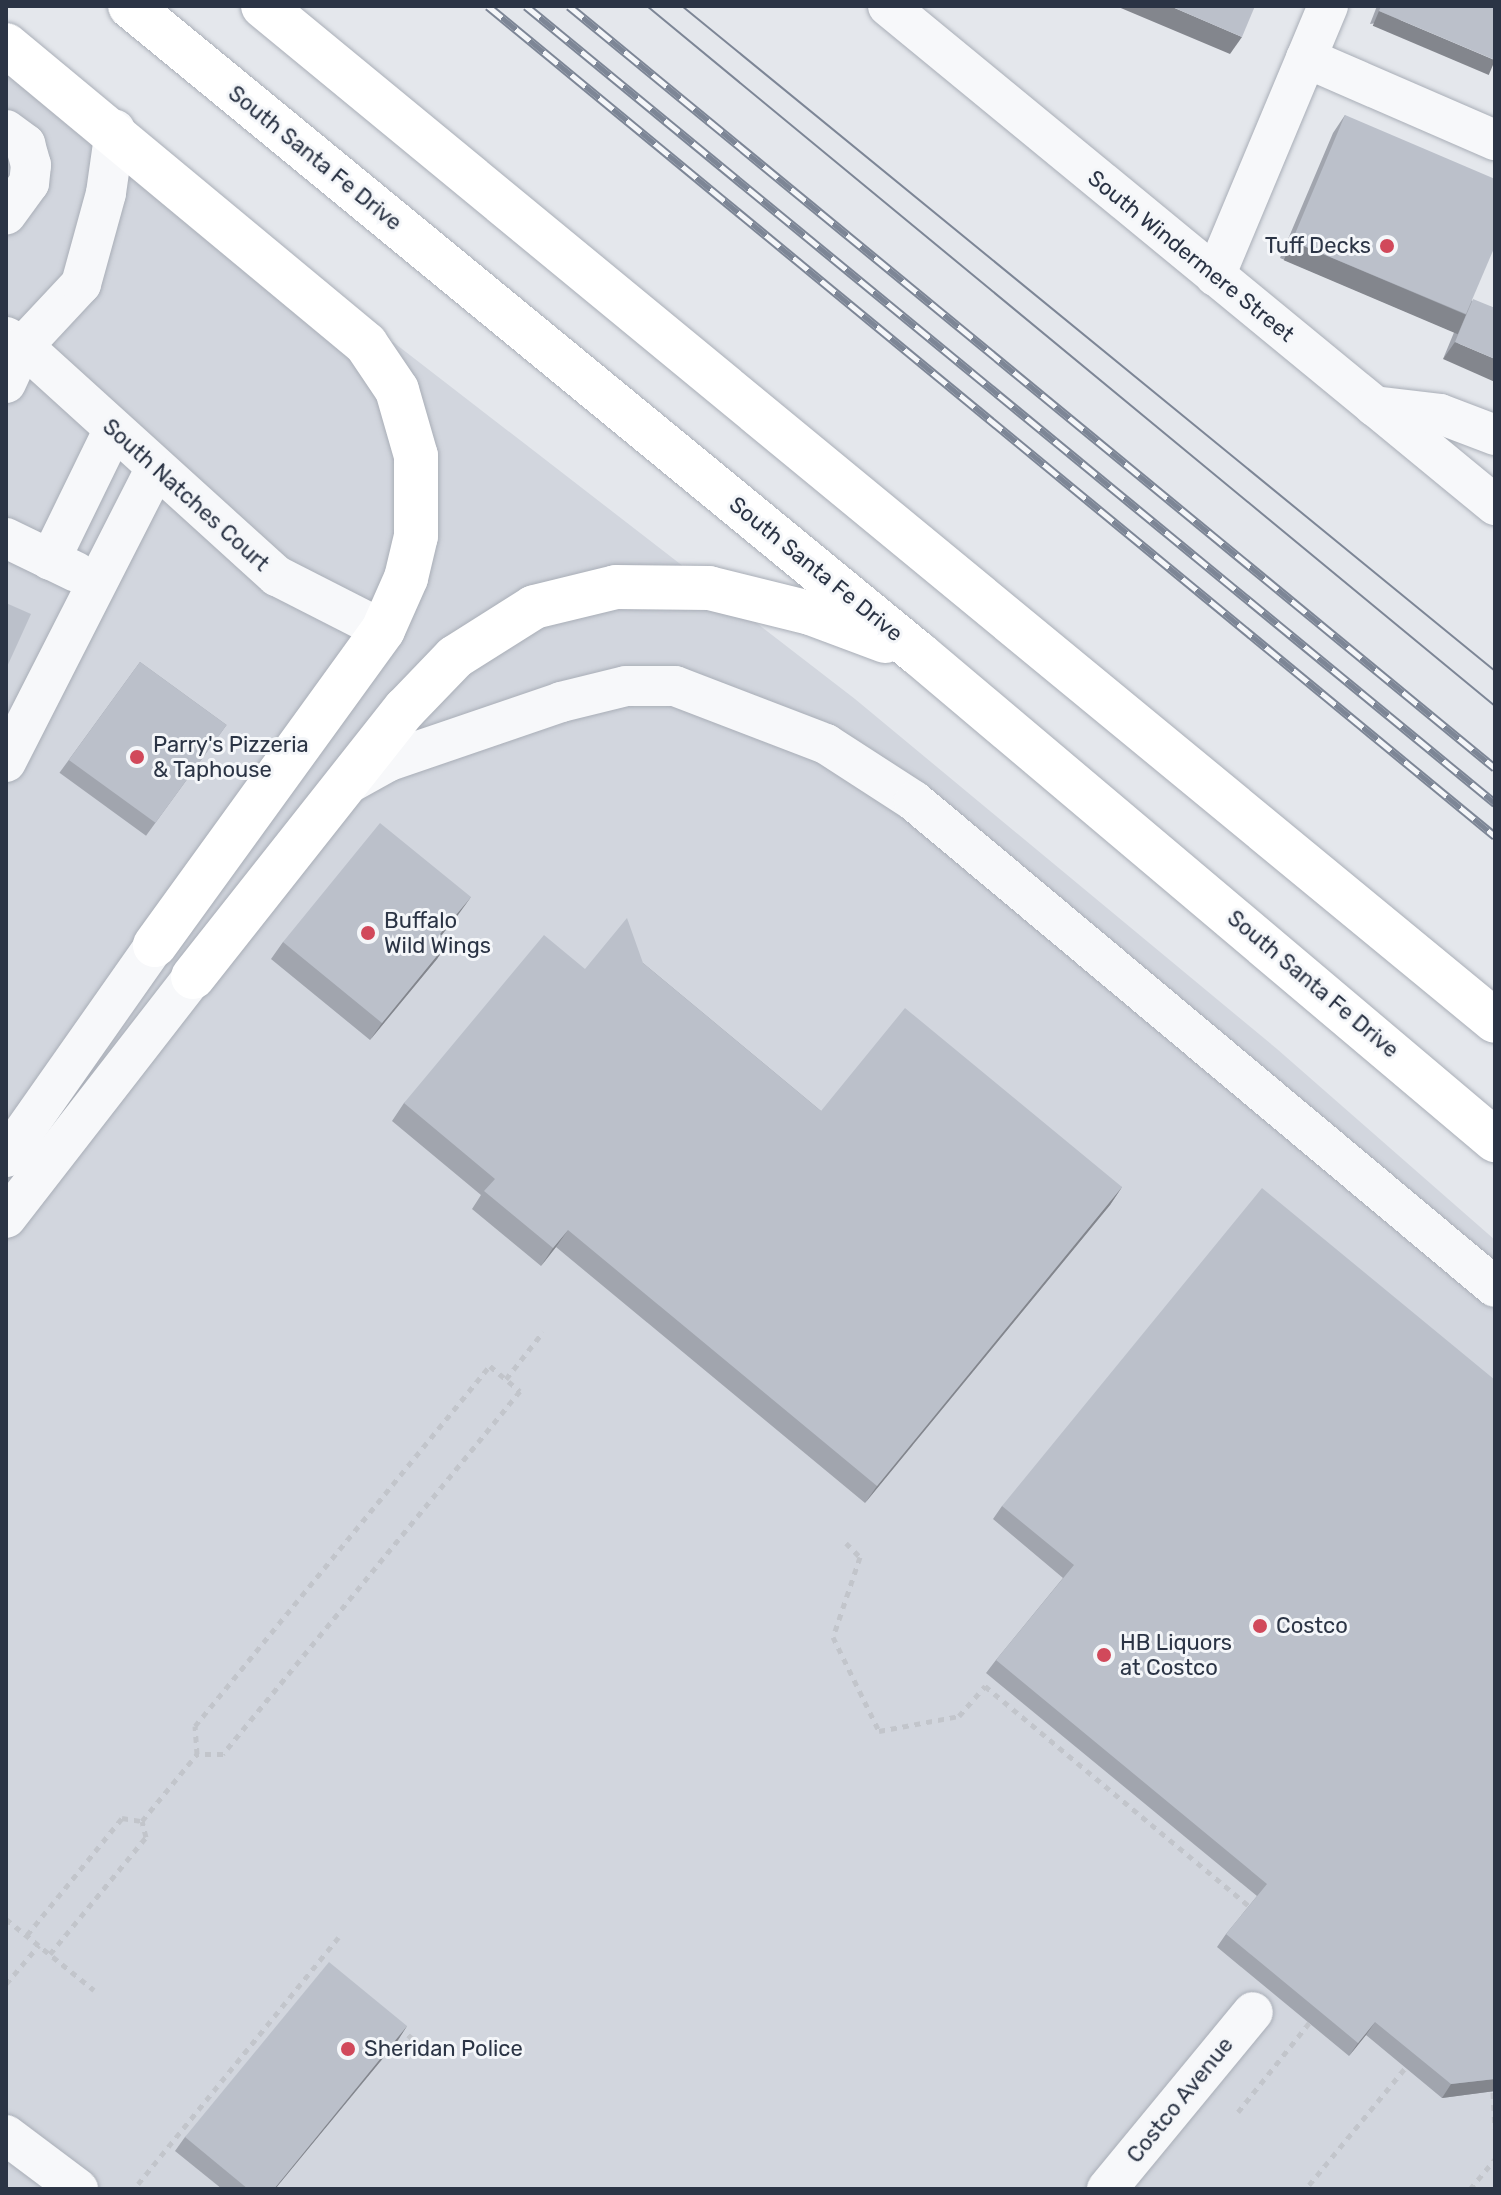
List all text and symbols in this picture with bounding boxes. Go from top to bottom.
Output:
street label: South Santa Fe Drive [223,80,407,236]
street label: South Windermere Street [1082,164,1300,348]
place label: Tuff Decks [1264,233,1371,259]
marker: Tuff Decks [1378,237,1396,255]
street label: South Natches Court [97,413,275,577]
street label: South Santa Fe Drive [724,491,908,647]
place label: Parry's Pizzeria & Taphouse [153,731,309,782]
marker: Parry's Pizzeria & Taphouse [128,748,146,766]
street label: South Santa Fe Drive [1222,905,1404,1063]
place label: Buffalo Wild Wings [384,907,491,958]
marker: Buffalo Wild Wings [359,924,377,942]
place label: Costco [1276,1613,1348,1639]
marker: Costco [1251,1617,1269,1635]
place label: HB Liquors at Costco [1120,1629,1232,1680]
marker: HB Liquors at Costco [1095,1646,1113,1664]
street label: Costco Avenue [1121,2032,1239,2168]
place label: Sheridan Police [364,2036,523,2062]
marker: Sheridan Police [339,2040,357,2058]

